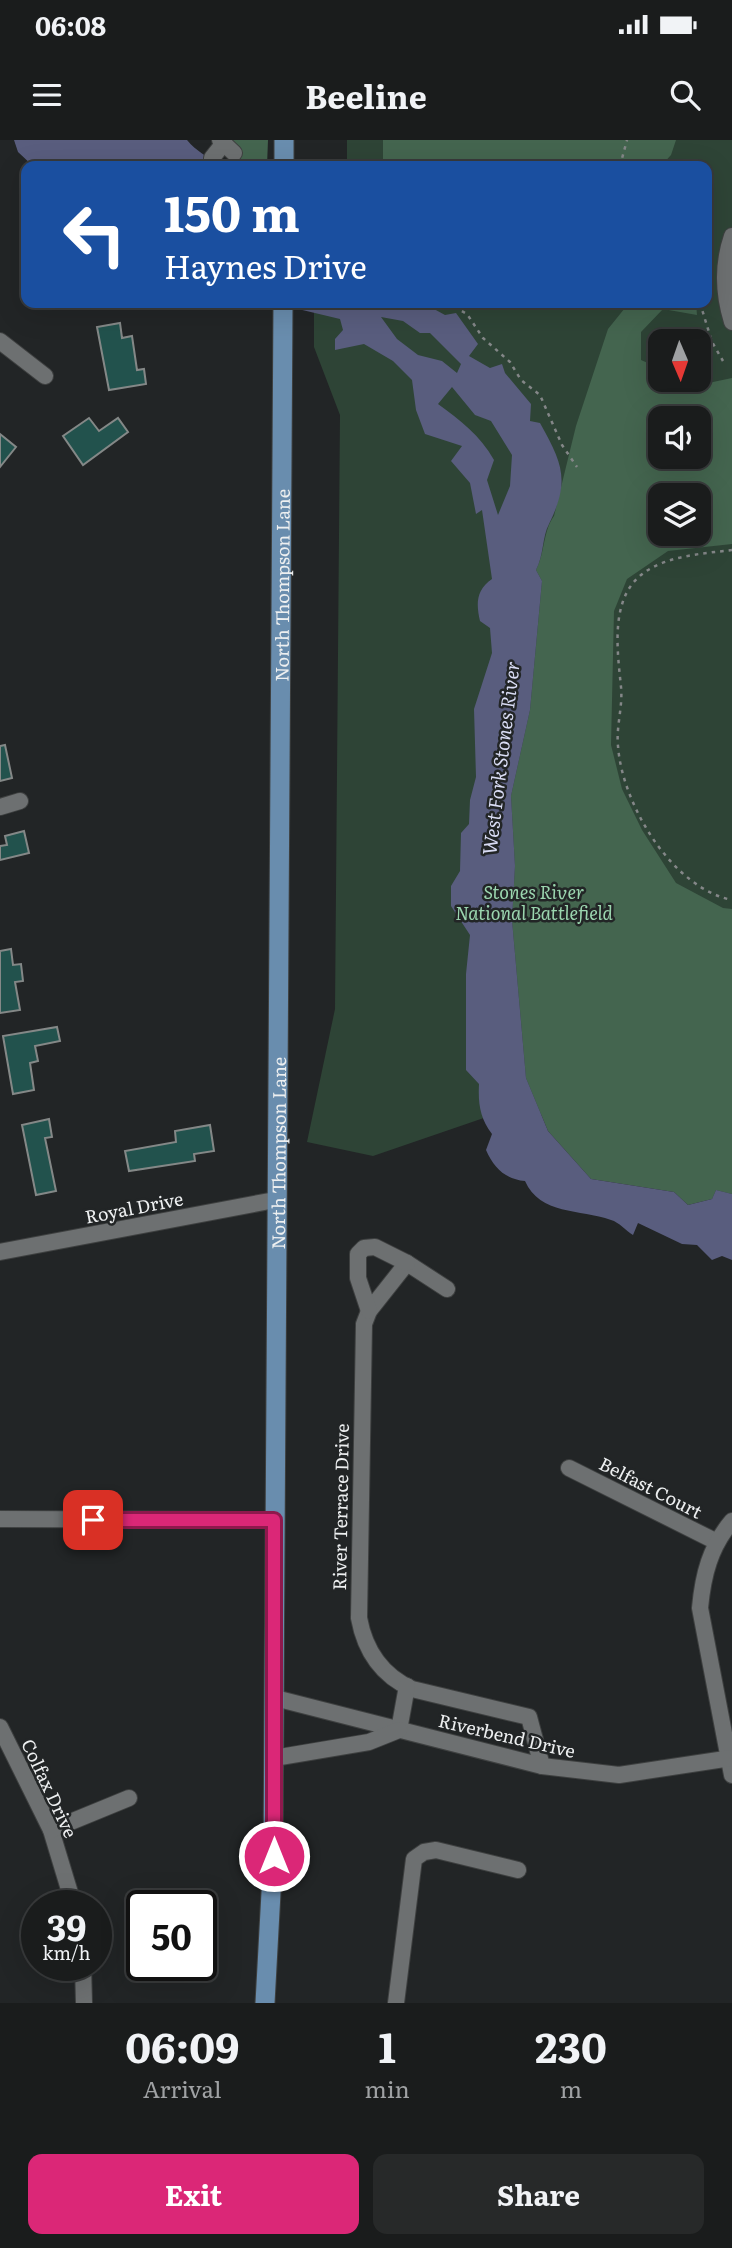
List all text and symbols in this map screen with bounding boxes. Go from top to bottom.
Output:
text: 06:08 [35,5,106,44]
text: Beeline [305,71,427,119]
icon: menu [28,76,66,114]
icon: search [666,76,704,114]
text: 150 m [164,174,300,247]
icon: left [49,189,140,280]
text: Haynes Drive [164,241,367,289]
north arrow [648,329,710,392]
map controls [648,329,711,546]
button: sound [648,406,711,469]
button: layers [648,483,711,546]
street label: North Thompson Lane [267,489,295,682]
water label: West Fork Stones River [474,659,526,856]
park label: Stones River National Battlefield [455,878,613,926]
street label: North Thompson Lane [263,1057,292,1250]
street label: Royal Drive [83,1184,185,1230]
street label: River Terrace Drive [325,1423,355,1591]
street label: Belfast Court [595,1449,708,1525]
pin [63,1490,123,1550]
icon: arrive [74,1501,112,1539]
street label: Riverbend Drive [436,1706,578,1764]
street label: Colfax Drive [15,1734,85,1842]
position arrow [237,1819,311,1893]
speed limit sign: 50 [126,1890,217,1981]
text: 39 [47,1900,86,1952]
text: km/h [43,1939,90,1966]
text: 06:09 [125,2014,239,2076]
text: 1 [379,2014,396,2076]
text: 230 [535,2014,607,2076]
text: Arrival [143,2071,222,2105]
text: min [365,2071,410,2105]
text: m [560,2071,582,2105]
button: Exit [28,2154,359,2234]
button: Share [373,2154,704,2234]

